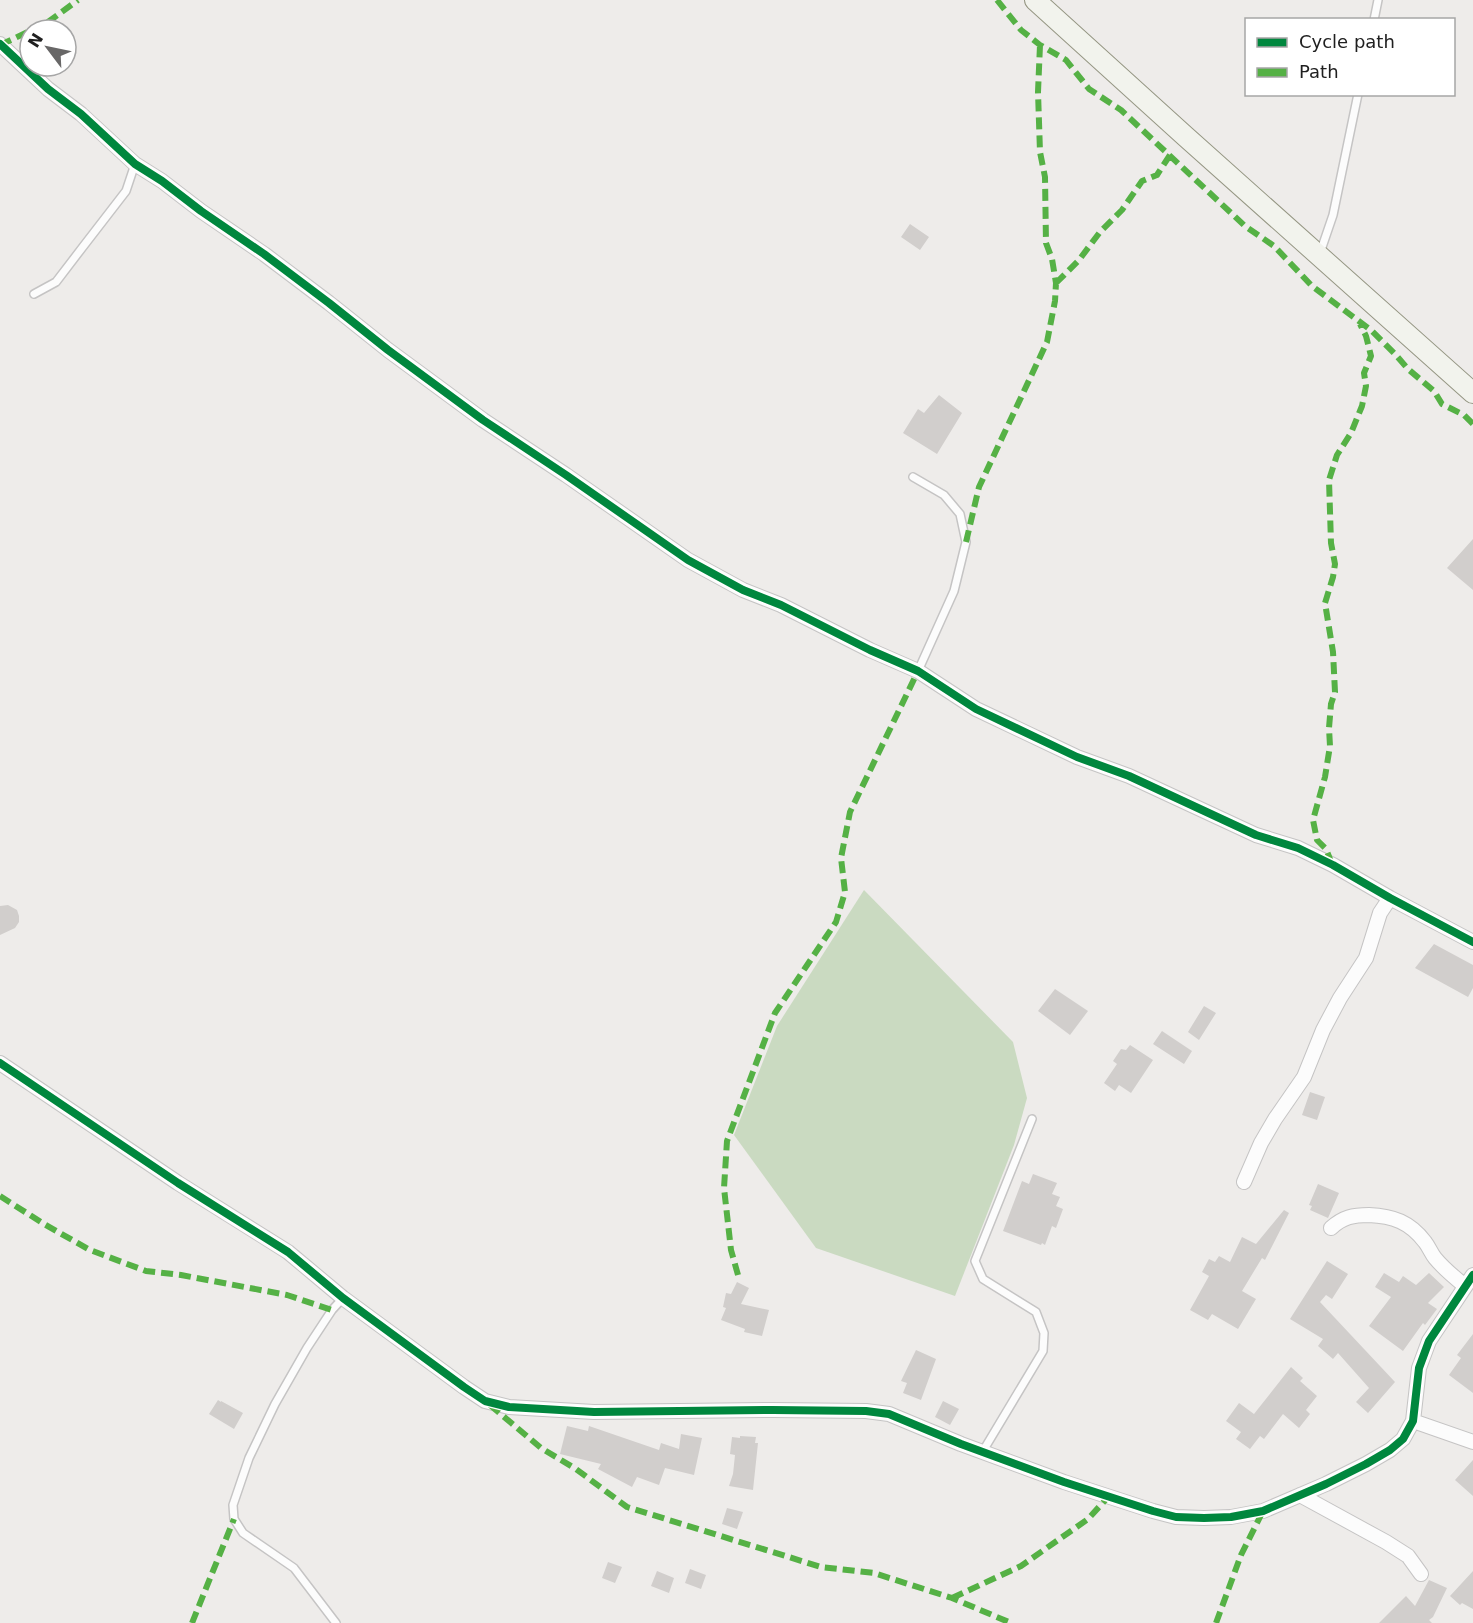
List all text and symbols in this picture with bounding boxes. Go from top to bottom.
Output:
north arrow [18,18,78,78]
legend [1245,18,1455,96]
text: N [24,30,47,51]
text: Cycle path [1299,31,1395,52]
text: Path [1299,61,1339,82]

